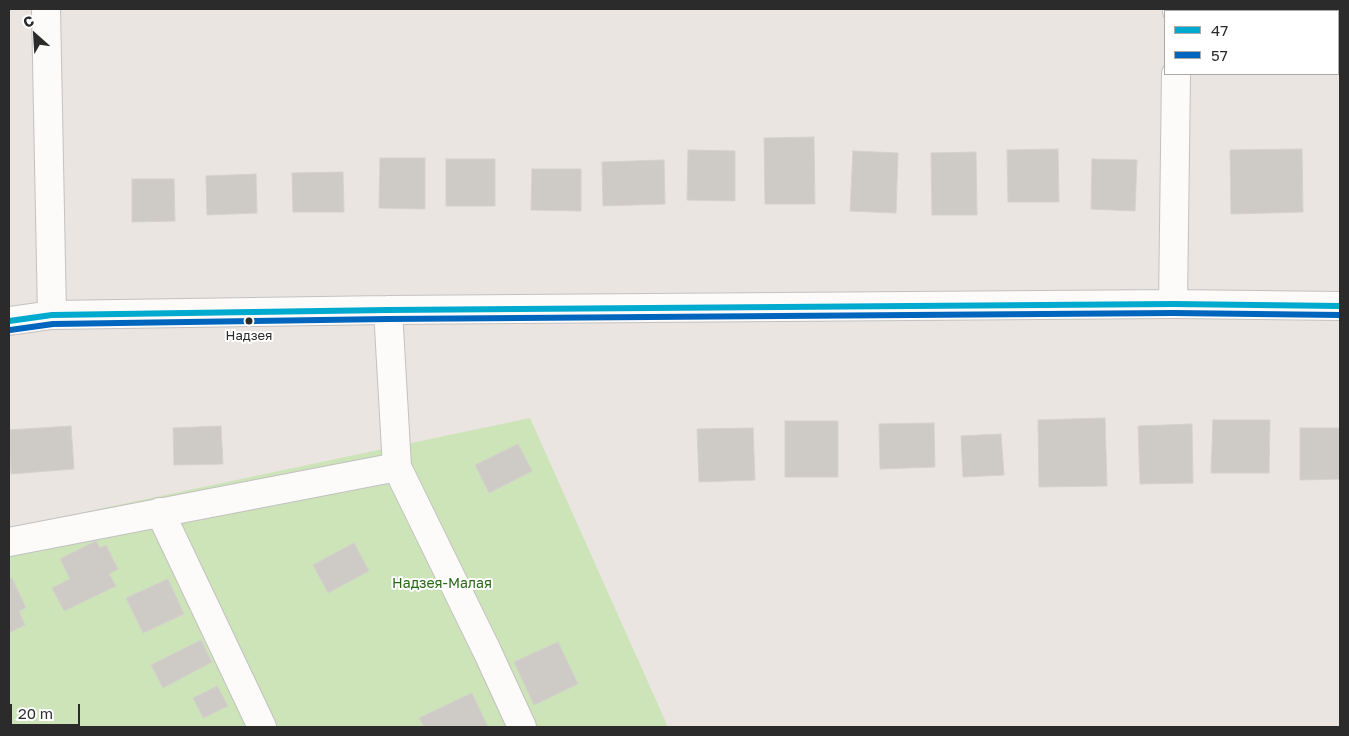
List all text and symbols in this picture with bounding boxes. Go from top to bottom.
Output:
north arrow [10,10,60,60]
legend [1164,10,1339,75]
text: С [20,11,36,31]
text: 47 [1211,21,1228,39]
text: 57 [1211,46,1228,64]
marker: Надзея [244,316,254,326]
place label: Надзея [226,328,272,344]
park label: Надзея-Малая [392,576,492,592]
scale bar [12,694,82,726]
text: 20 m [18,704,53,722]

